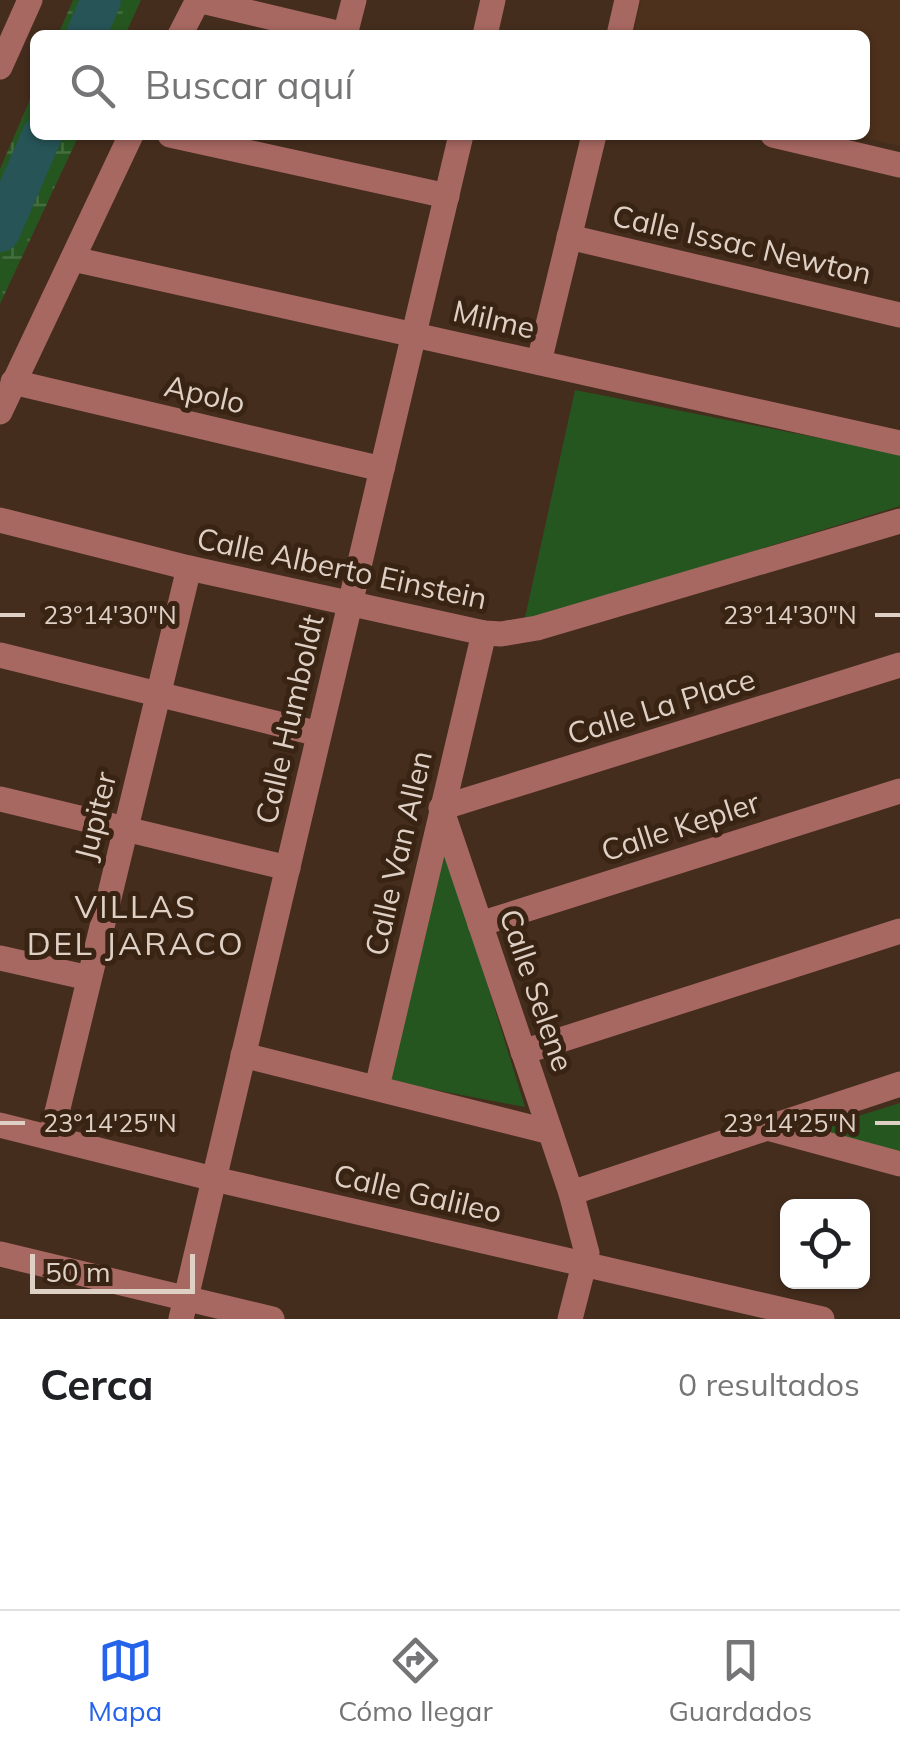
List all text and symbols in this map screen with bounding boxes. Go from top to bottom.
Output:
search box [30,30,870,140]
icon: search [65,58,120,113]
text: Buscar aquí [145,61,353,109]
street label: Calle Issac Newton [609,196,875,292]
street label: Milme [449,291,539,347]
street label: Apolo [161,366,249,422]
street label: Calle Alberto Einstein [194,519,490,617]
text: 23°14'30"N [43,599,177,630]
text: 23°14'30"N [723,599,857,630]
street label: Calle Humboldt [246,611,332,827]
street label: Calle La Place [563,659,759,753]
street label: Calle Van Allen [356,747,440,959]
street label: Jupiter [66,768,124,864]
street label: Calle Kepler [596,783,764,869]
district label: VILLAS DEL JARACO [27,886,245,963]
street label: Calle Selene [492,904,582,1076]
text: 23°14'25"N [43,1107,177,1138]
text: 23°14'25"N [723,1107,857,1138]
street label: Calle Galileo [330,1155,506,1231]
map controls [780,1199,870,1289]
button: locate [780,1199,870,1289]
scale bar [30,1249,195,1294]
text: 50 m [45,1254,111,1289]
text: Cerca [40,1358,154,1411]
text: 0 resultados [678,1364,860,1404]
tab: Mapa [88,1633,162,1728]
tab: Cómo llegar [338,1633,493,1728]
tab: Guardados [668,1633,812,1728]

